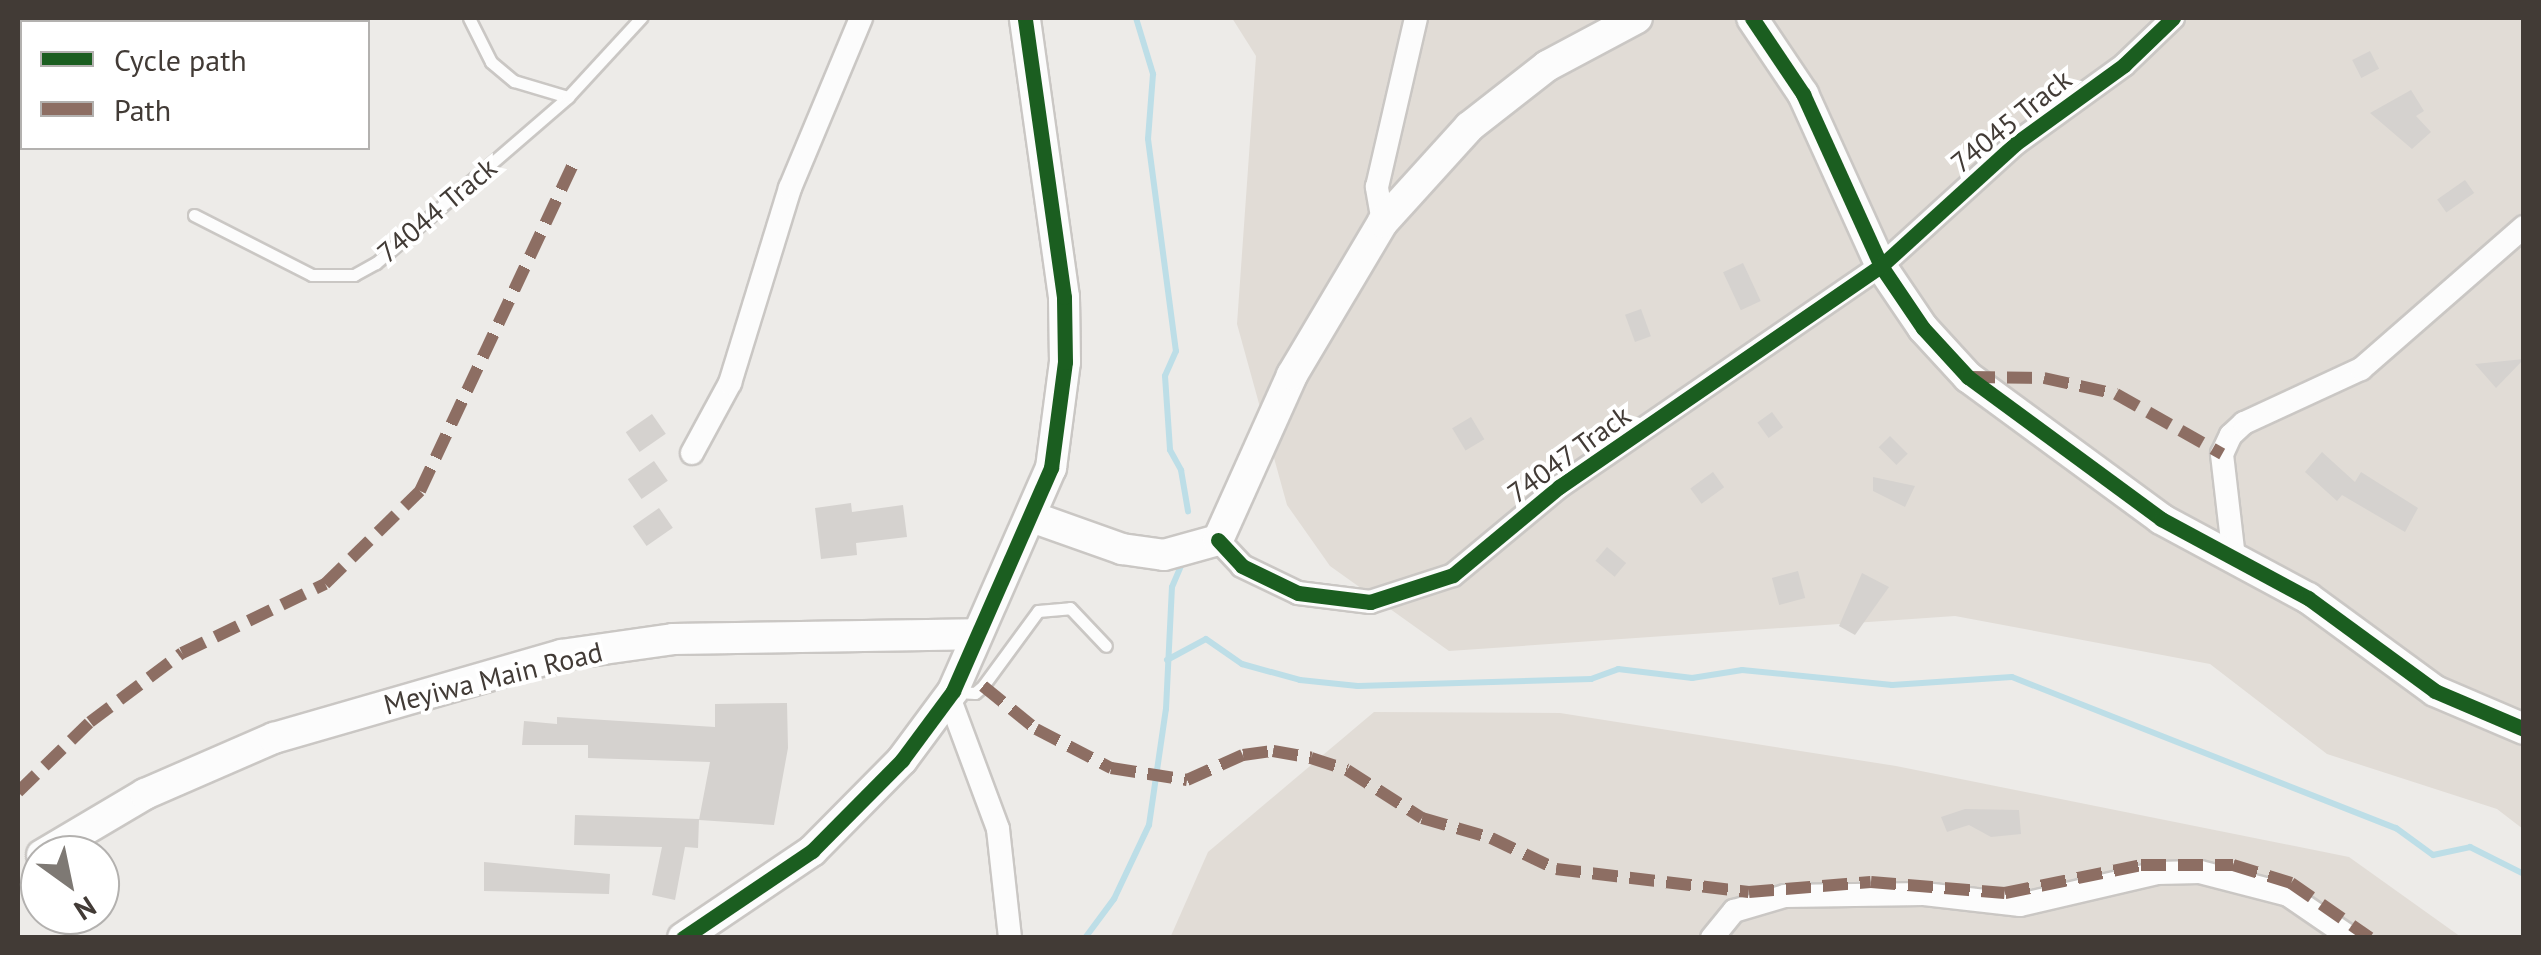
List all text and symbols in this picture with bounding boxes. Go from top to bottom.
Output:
legend [20,20,370,150]
text: Cycle path [114,40,247,79]
street label: 74045 Track [1944,62,2078,180]
text: Path [114,90,171,129]
street label: 74044 Track [370,150,504,270]
street label: 74047 Track [1500,398,1638,510]
street label: Meyiwa Main Road [380,635,606,721]
north arrow [20,835,120,935]
text: N [68,888,103,929]

